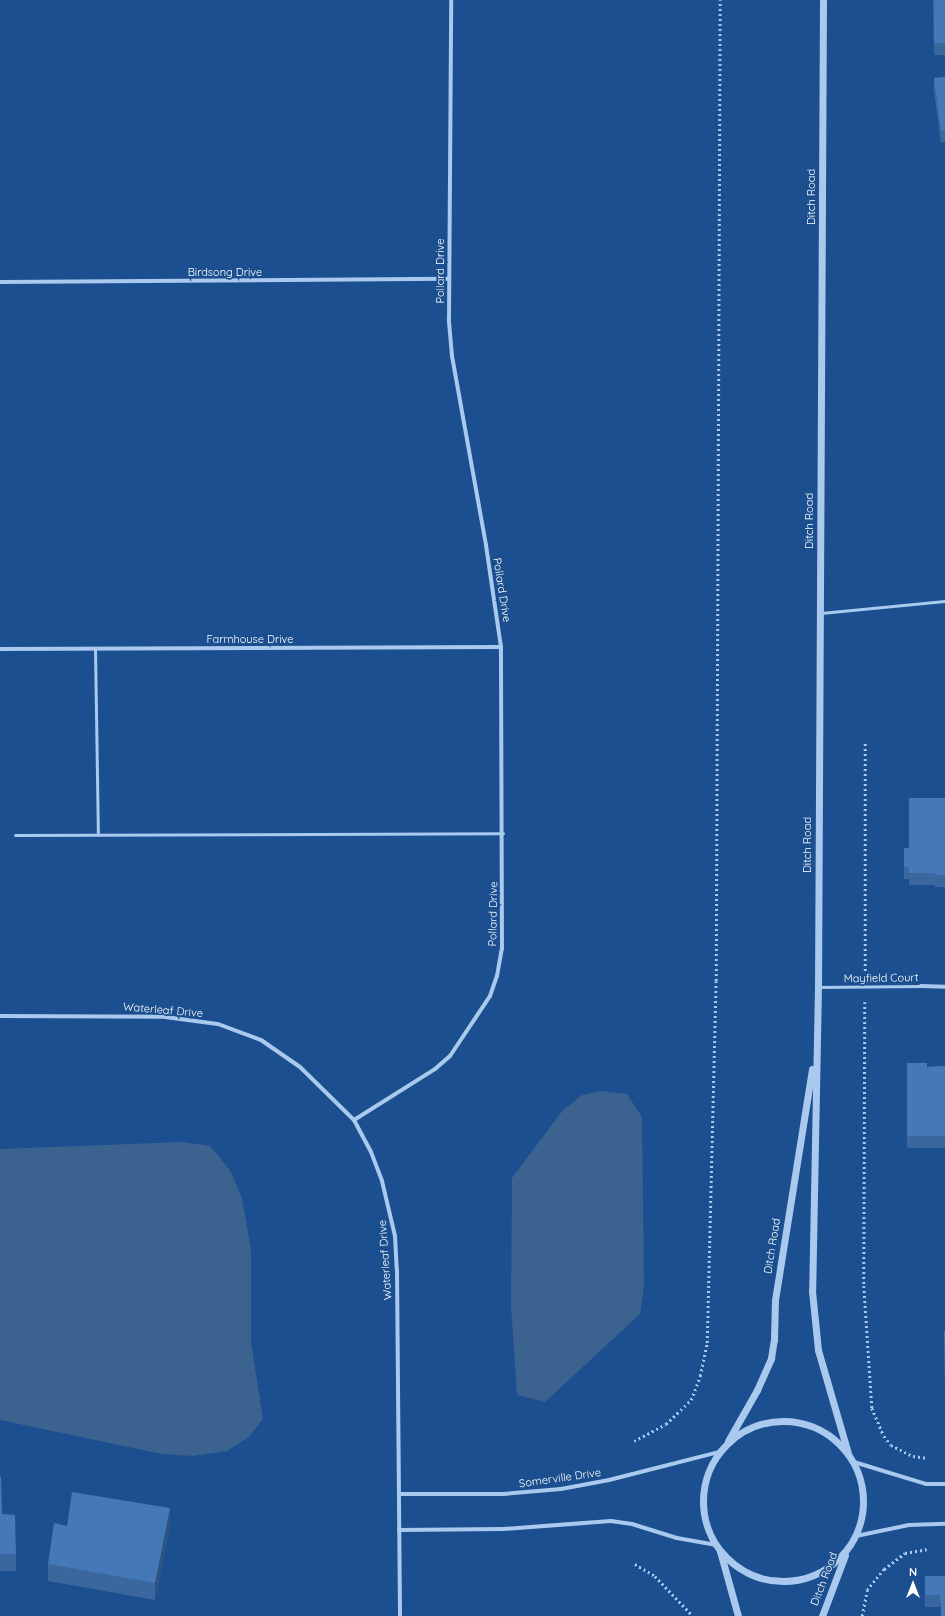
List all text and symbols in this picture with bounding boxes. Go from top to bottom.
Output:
street label: Ditch Road [804,169,818,225]
street label: Pollard Drive [433,239,447,303]
street label: Birdsong Drive [188,265,262,279]
street label: Ditch Road [802,493,816,549]
street label: Pollard Drive [490,557,514,623]
street label: Farmhouse Drive [207,632,293,646]
street label: Ditch Road [800,817,814,873]
street label: Pollard Drive [486,881,500,947]
street label: Mayfield Court [844,971,918,985]
street label: Waterleaf Drive [123,1000,203,1020]
street label: Ditch Road [761,1217,783,1275]
street label: Waterleaf Drive [376,1220,394,1300]
street label: Somerville Drive [518,1466,602,1490]
street label: Ditch Road [808,1550,840,1608]
north arrow [893,1564,933,1604]
text: N [909,1565,917,1579]

